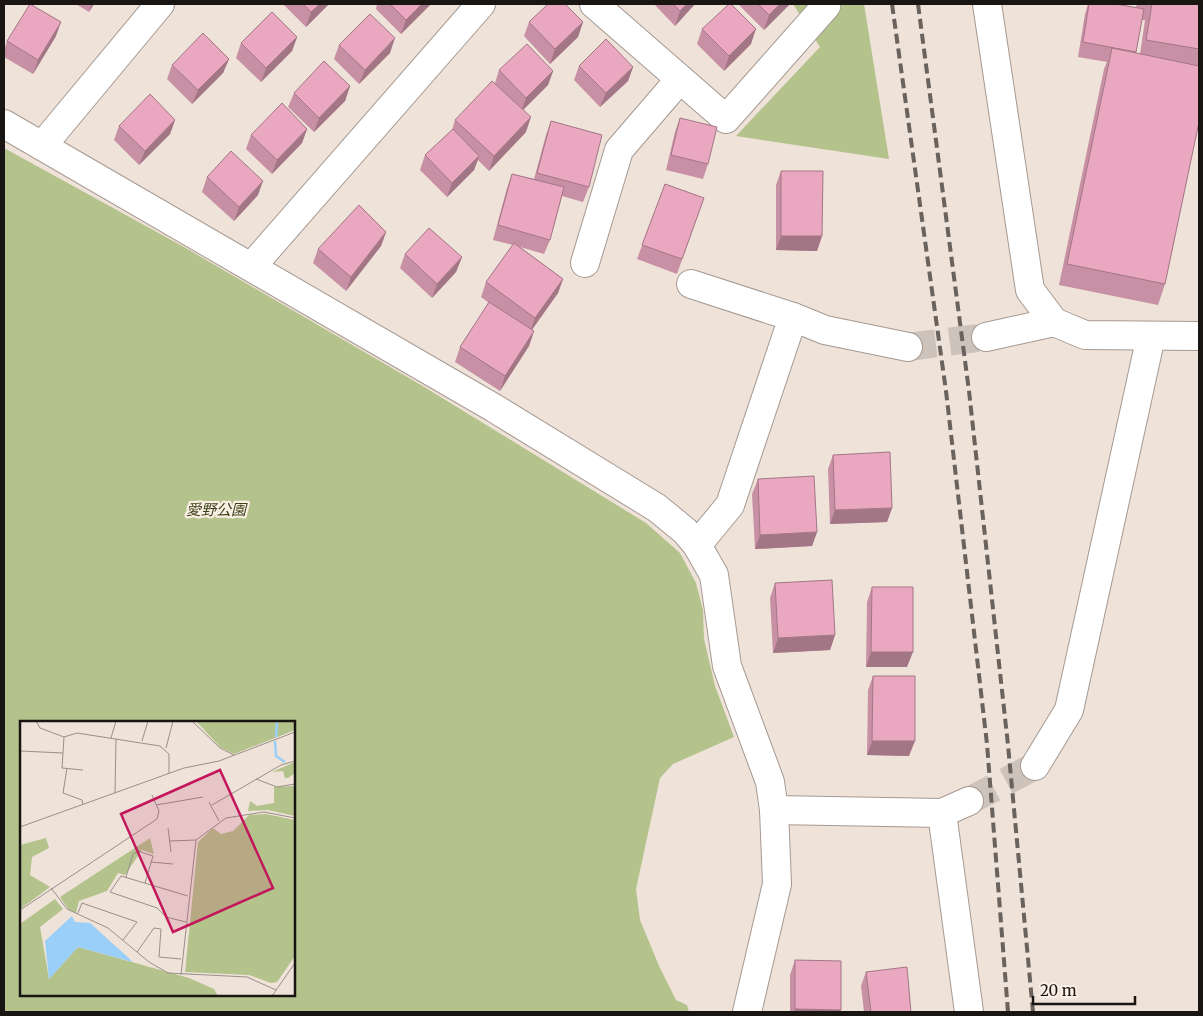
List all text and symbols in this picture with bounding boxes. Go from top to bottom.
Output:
park label: 愛野公園 [186,500,248,519]
inset map [20,721,295,996]
scale bar [1033,974,1136,1006]
text: 20 m [1040,981,1077,1000]

